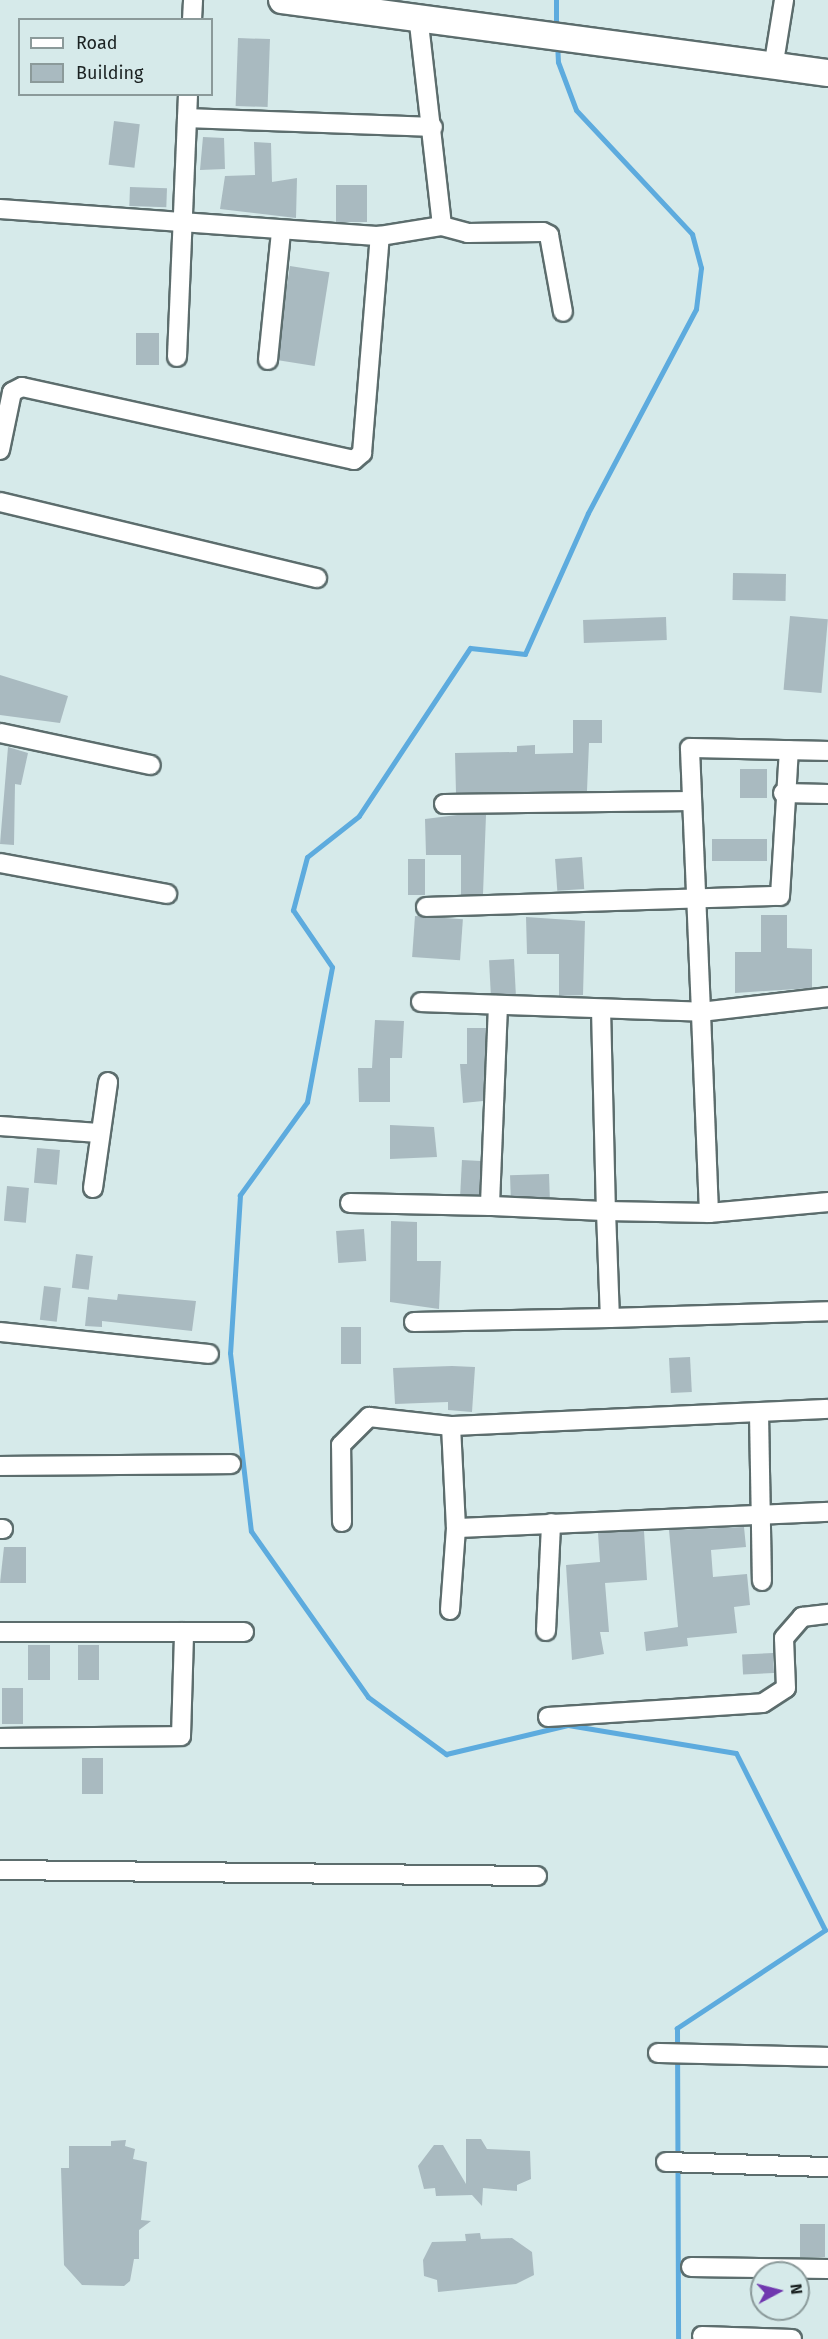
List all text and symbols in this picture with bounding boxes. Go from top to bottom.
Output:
legend [18,18,213,96]
text: Road [76,32,118,54]
text: Building [76,62,143,84]
north arrow [750,2261,810,2321]
text: N [786,2283,806,2295]

